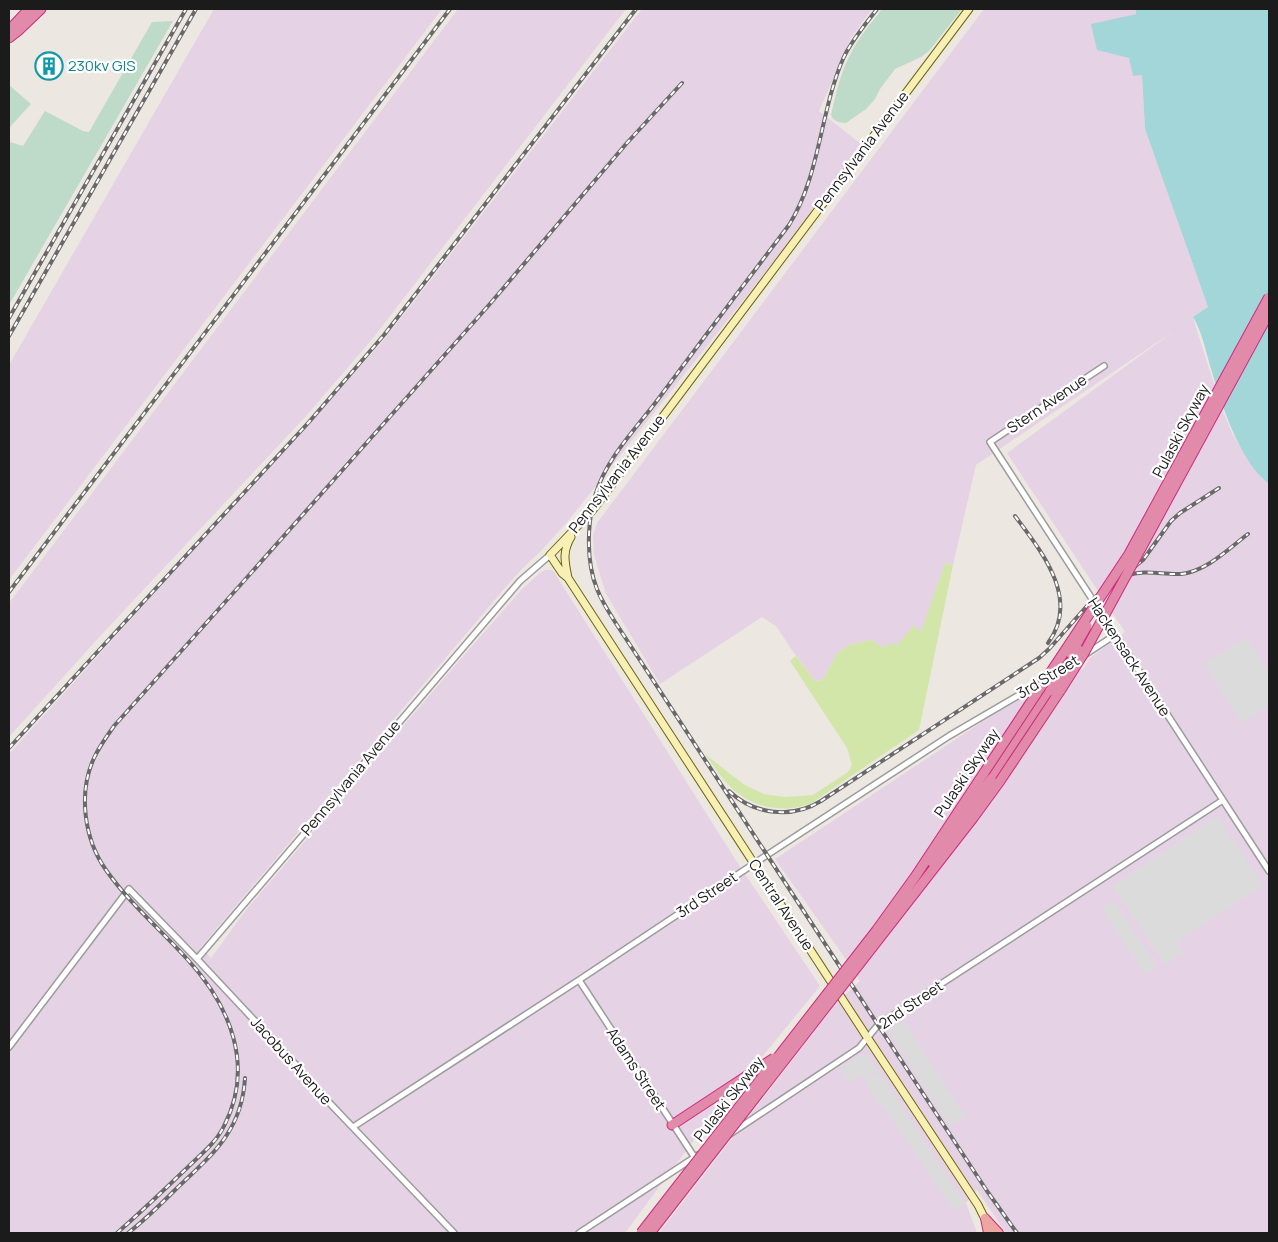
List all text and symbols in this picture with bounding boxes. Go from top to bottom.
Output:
building icon: 230kv GIS [34,51,64,81]
place label: 230kv GIS [68,55,135,76]
street label: Pennsylvania Avenue [810,86,914,215]
street label: Stern Avenue [1003,369,1091,438]
street label: Pulaski Skyway [1147,380,1214,481]
street label: Pennsylvania Avenue [564,410,670,537]
street label: Hackensack Avenue [1083,593,1176,720]
street label: 3rd Street [1013,650,1083,703]
street label: Pennsylvania Avenue [296,715,405,840]
street label: Pulaski Skyway [929,724,1004,821]
street label: Central Avenue [744,855,819,955]
street label: 3rd Street [672,866,741,923]
street label: 2nd Street [874,975,947,1034]
street label: Jacobus Avenue [246,1012,337,1110]
street label: Adams Street [602,1023,671,1114]
street label: Pulaski Skyway [689,1052,769,1146]

